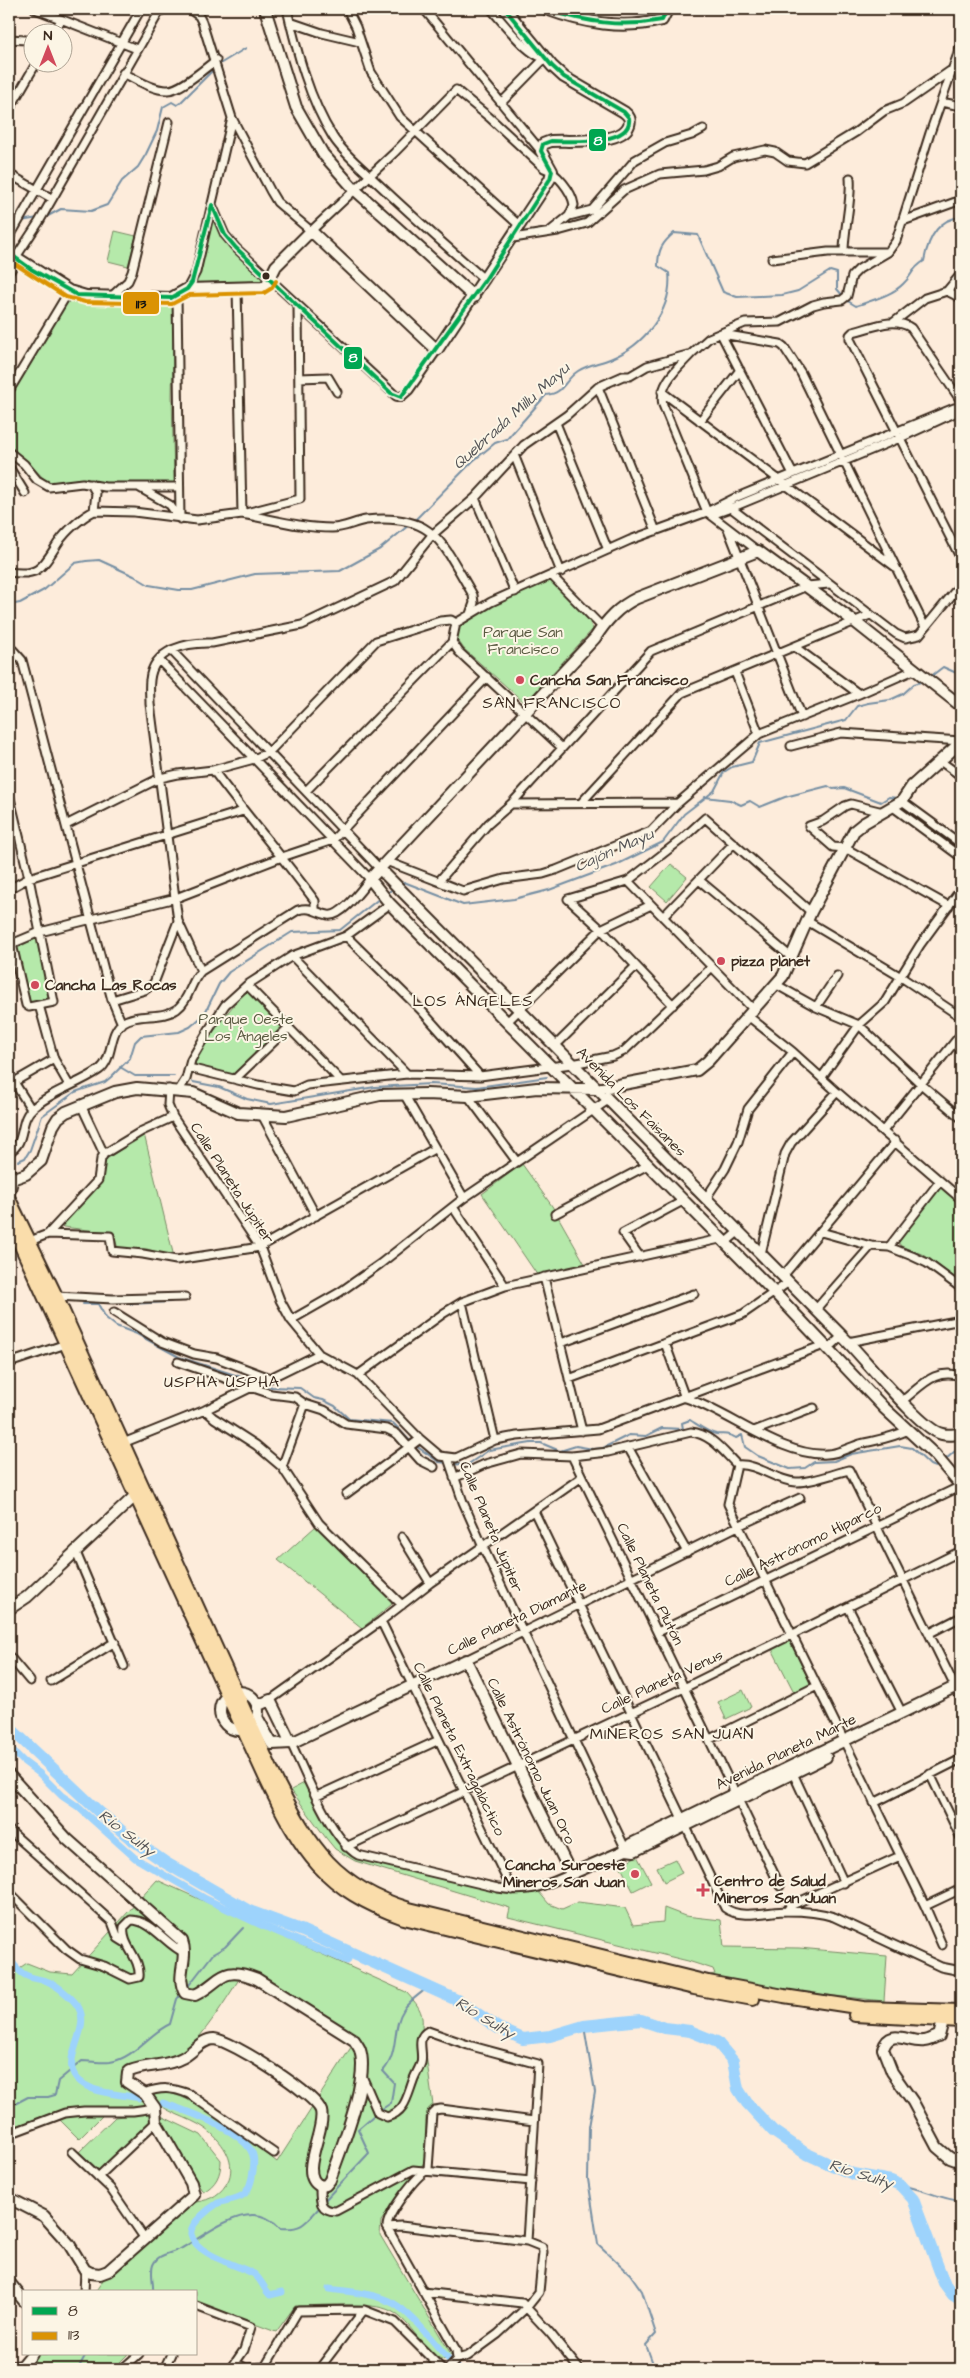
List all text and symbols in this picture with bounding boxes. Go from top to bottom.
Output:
north arrow [22,22,72,72]
text: N [44,26,53,46]
line badge: 8 [588,128,607,152]
text: 8 [593,131,603,151]
unlabelled marker [261,271,271,281]
line badge: 113 [122,291,160,315]
text: 113 [136,294,147,314]
line badge: 8 [343,346,363,370]
text: 8 [348,348,358,368]
water label: Quebrada Millu Mayu [448,357,576,475]
park label: Parque San Francisco [483,622,563,660]
place label: Cancha San Francisco [530,670,689,691]
marker: Cancha San Francisco [514,674,526,686]
district label: SAN FRANCISCO [483,692,621,714]
water label: Cajón Mayu [571,823,658,878]
place label: pizza planet [731,951,811,972]
marker: pizza planet [715,955,727,967]
place label: Cancha Las Rocas [45,975,177,996]
marker: Cancha Las Rocas [29,979,41,991]
district label: LOS ÁNGELES [412,990,534,1012]
park label: Parque Oeste Los Ángeles [199,1009,293,1048]
street label: Avenida Los Faisanes [571,1042,691,1162]
street label: Calle Planeta Júpiter [185,1118,279,1248]
district label: USPHA USPHA [164,1371,280,1393]
street label: Calle Planeta Júpiter [454,1458,528,1596]
street label: Calle Astrónomo Hiparco [721,1497,886,1592]
street label: Calle Planeta Plutón [611,1519,689,1649]
street label: Calle Planeta Diamante [444,1575,590,1661]
street label: Calle Planeta Venus [598,1644,727,1719]
street label: Calle Planeta Extragaláctico [407,1659,511,1840]
street label: Calle Astrónomo Juan Oro [482,1674,581,1848]
street label: Avenida Planeta Marte [712,1709,860,1795]
district label: MINEROS SAN JUAN [590,1723,754,1745]
water label: Río Sulty [94,1805,162,1864]
place label: Cancha Suroeste Mineros San Juan [503,1855,625,1893]
marker: Cancha Suroeste Mineros San Juan [629,1868,641,1880]
place label: Centro de Salud Mineros San Juan [714,1871,837,1909]
marker: Centro de Salud Mineros San Juan [696,1883,710,1897]
water label: Río Sulty [451,1992,521,2046]
water label: Río Sulty [826,2153,898,2196]
legend [22,2290,198,2356]
text: 8 [68,2301,78,2322]
text: 113 [68,2325,80,2346]

